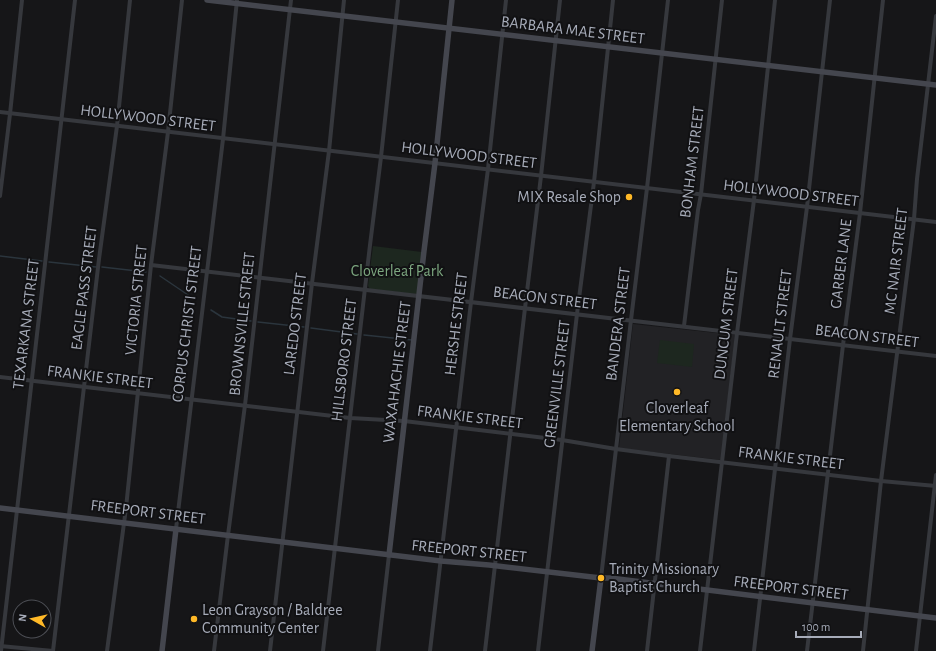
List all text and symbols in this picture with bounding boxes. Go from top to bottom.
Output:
street label: BARBARA MAE STREET [500,13,646,47]
street label: HOLLYWOOD STREET [79,102,217,134]
street label: BONHAM STREET [677,105,707,219]
street label: HOLLYWOOD STREET [400,139,538,171]
street label: HOLLYWOOD STREET [722,177,860,209]
place label: MIX Resale Shop [517,189,621,205]
marker: MIX Resale Shop [624,192,634,202]
street label: MC NAIR STREET [882,207,910,315]
street label: GARBER LANE [828,218,854,310]
street label: EAGLE PASS STREET [68,225,100,351]
street label: VICTORIA STREET [122,244,150,356]
street label: CORPUS CHRISTI STREET [169,245,205,403]
street label: BROWNSVILLE STREET [227,251,258,397]
street label: TEXARKANA STREET [10,258,42,390]
park label: Cloverleaf Park [351,263,444,279]
street label: BANDERA STREET [603,266,633,382]
street label: DUNCUM STREET [711,267,741,381]
street label: RENAULT STREET [765,268,795,380]
street label: HERSHE STREET [442,271,470,376]
street label: LAREDO STREET [281,272,309,376]
street label: BEACON STREET [492,284,598,312]
street label: HILLSBORO STREET [329,298,359,422]
street label: WAXAHACHIE STREET [380,300,414,444]
street label: GREENVILLE STREET [541,319,573,449]
street label: BEACON STREET [814,322,920,350]
street label: FRANKIE STREET [46,363,154,391]
marker: Cloverleaf Elementary School [672,387,682,397]
place label: Cloverleaf Elementary School [619,400,735,435]
street label: FRANKIE STREET [416,403,524,431]
street label: FRANKIE STREET [737,444,845,472]
street label: FREEPORT STREET [90,497,207,527]
street label: FREEPORT STREET [411,537,528,565]
place label: Trinity Missionary Baptist Church [609,561,719,595]
marker: Trinity Missionary Baptist Church [596,573,606,583]
street label: FREEPORT STREET [733,573,850,603]
north arrow [12,599,52,639]
place label: Leon Grayson / Baldree Community Center [202,602,343,637]
text: N [17,613,29,622]
scale bar [796,613,861,639]
marker: Leon Grayson / Baldree Community Center [189,614,199,624]
text: 100 m [802,621,830,633]

